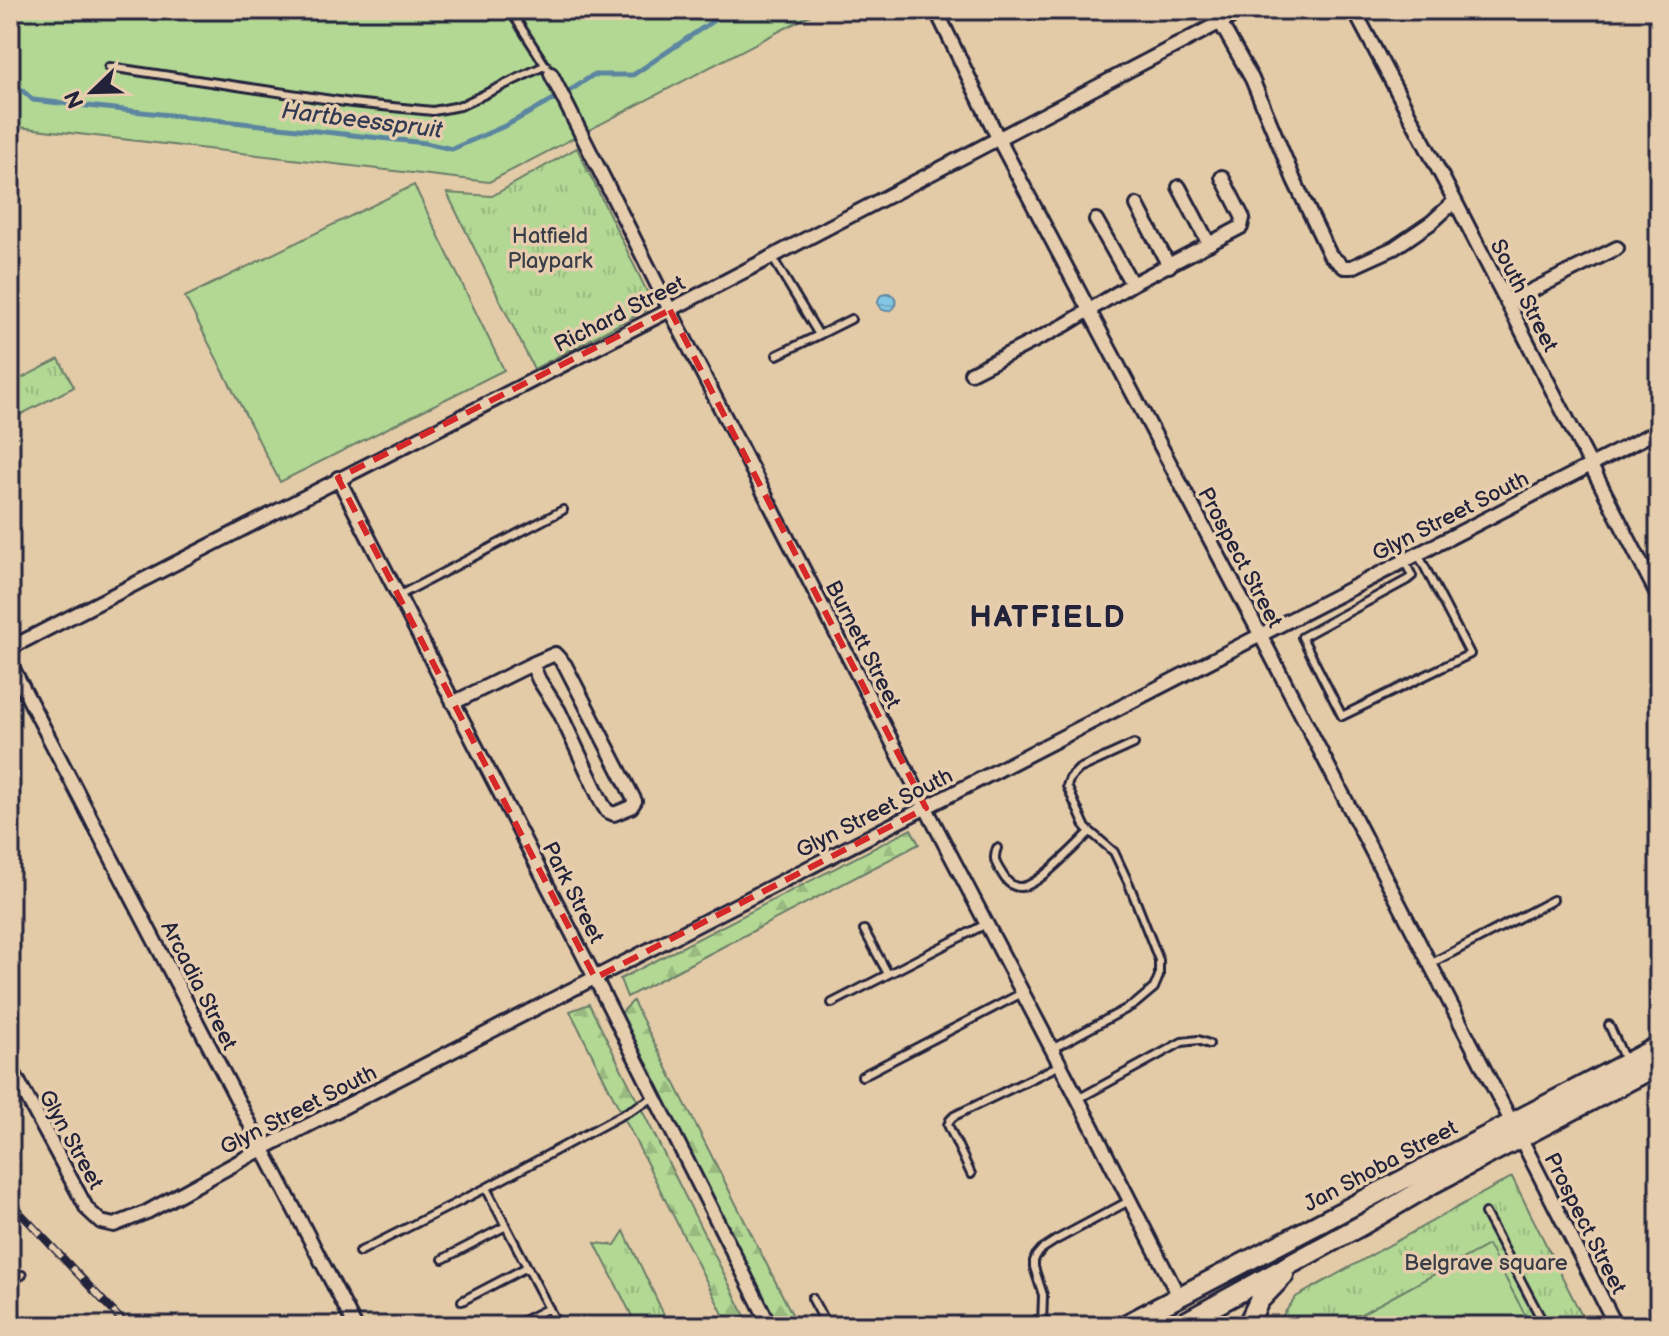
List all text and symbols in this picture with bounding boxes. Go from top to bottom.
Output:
north arrow [52,52,132,132]
text: N [59,86,91,112]
water label: Hartbeesspruit [280,96,445,145]
park label: Hatfield Playpark [508,223,593,275]
street label: South Street [1484,235,1564,357]
street label: Richard Street [550,270,690,359]
street label: Glyn Street South [1368,465,1533,567]
street label: Prospect Street [1191,483,1288,633]
street label: Burnett Street [819,576,907,713]
district label: HATFIELD [970,600,1126,636]
street label: Glyn Street South [792,762,957,864]
street label: Park Street [536,838,610,948]
street label: Arcadia Street [155,917,243,1055]
street label: Glyn Street South [216,1059,381,1161]
street label: Glyn Street [32,1085,109,1194]
street label: Jan Shoba Street [1299,1114,1462,1218]
street label: Prospect Street [1537,1149,1632,1299]
park label: Belgrave square [1404,1250,1568,1277]

